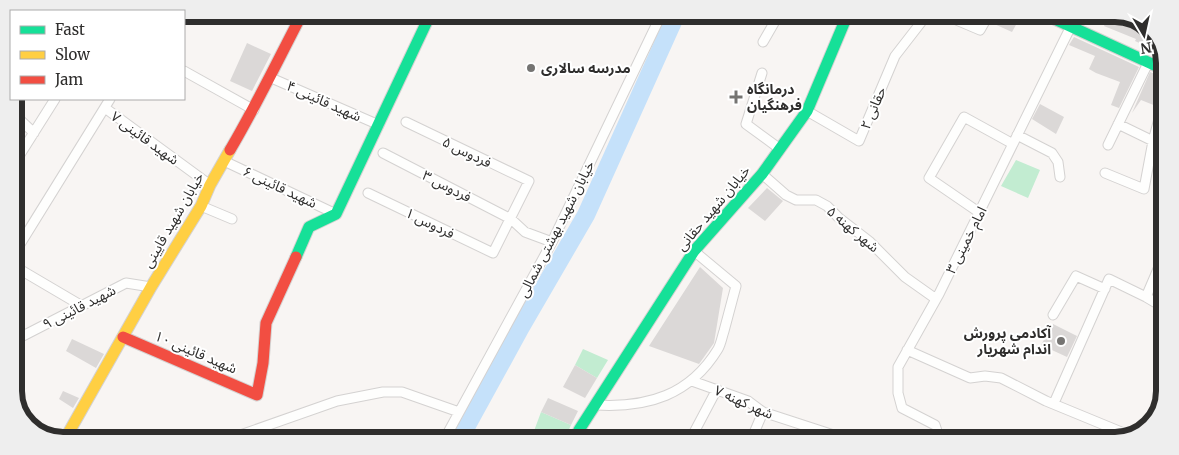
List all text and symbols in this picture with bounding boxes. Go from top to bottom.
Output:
legend [10,10,185,100]
north arrow [1119,10,1169,60]
text: Fast [55,20,85,39]
text: N [1139,38,1153,58]
text: Slow [55,45,90,64]
place label: مدرسه سالاری [541,59,631,77]
marker: مدرسه سالاری [525,62,537,74]
text: Jam [54,70,83,89]
street label: شهید قائینی ۴ [284,77,364,125]
place label: درمانگاه فرهنگیان [747,80,802,114]
street label: حقانی ۲ [856,84,890,132]
marker: درمانگاه فرهنگیان [729,90,743,104]
street label: شهید قائینی ۷ [107,107,183,169]
street label: فردوس ۵ [439,132,495,172]
street label: خیابان شهید بهشتی شمالی [514,158,598,300]
street label: شهید قائینی ۶ [240,162,320,212]
street label: خیابان شهید حقانی [672,162,754,254]
street label: فردوس ۳ [419,166,475,206]
street label: خیابان شهید قایینی [138,169,208,271]
street label: شهر کهنه ۵ [823,202,883,256]
street label: فردوس ۱ [402,203,458,243]
street label: امام خمینی ۳ [941,203,992,277]
street label: شهید قائینی ۹ [39,281,119,333]
place label: آکادمی پرورش اندام شهریار [964,324,1051,360]
street label: شهید قائینی ۱۰ [152,327,240,377]
marker: آکادمی پرورش اندام شهریار [1055,335,1067,347]
street label: شهر کهنه ۷ [712,381,776,423]

